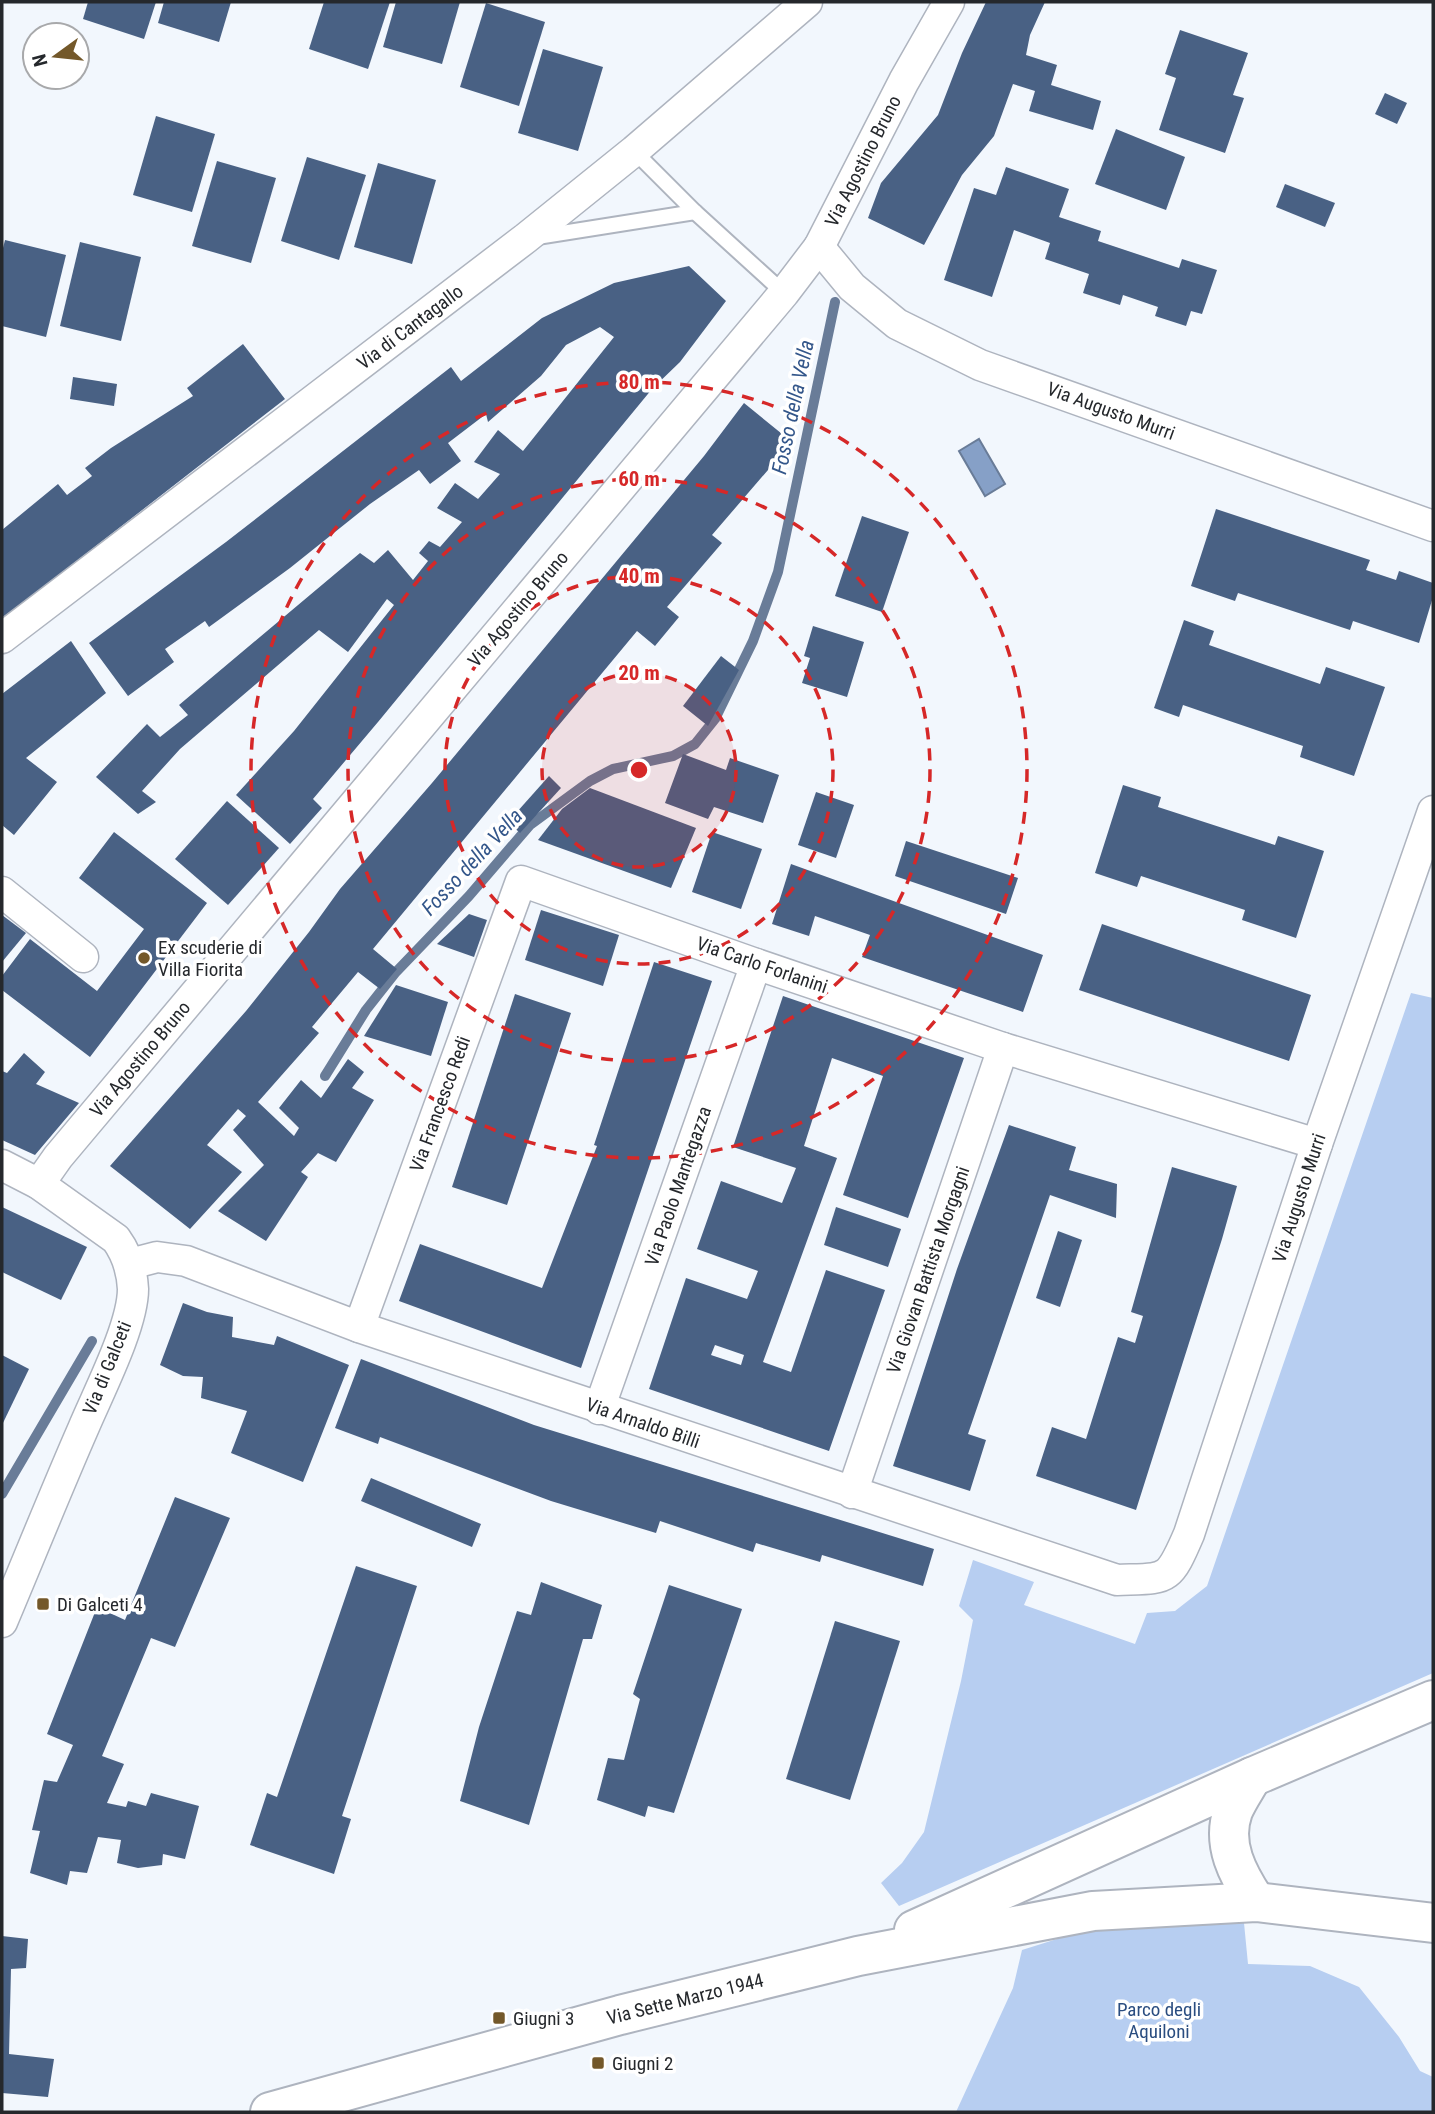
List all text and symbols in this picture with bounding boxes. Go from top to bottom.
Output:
north arrow [21,21,91,91]
text: N [27,52,53,69]
street label: Via Agostino Bruno [820,92,906,230]
street label: Via di Cantagallo [352,280,468,374]
water label: Fosso della Vella [767,338,819,476]
text: 80 m [618,370,660,394]
street label: Via Augusto Murri [1044,377,1178,445]
text: 60 m [618,467,660,491]
street label: Via Agostino Bruno [463,546,573,672]
text: 40 m [618,564,660,588]
text: 20 m [618,661,660,685]
centre of rings [627,758,651,782]
water label: Fosso della Vella [417,804,527,920]
street label: Via Carlo Forlanini [693,932,831,998]
place label: Ex scuderie di Villa Fiorita [158,936,262,981]
marker: Ex scuderie di Villa Fiorita [136,950,152,966]
street label: Via Agostino Bruno [85,996,195,1122]
street label: Via Francesco Redi [405,1033,475,1175]
street label: Via Paolo Mantegazza [640,1103,716,1269]
street label: Via Augusto Murri [1267,1130,1331,1266]
street label: Via Giovan Battista Morgagni [882,1163,974,1377]
street label: Via di Galceti [78,1318,136,1418]
street label: Via Arnaldo Billi [583,1393,703,1453]
place label: Di Galceti 4 [57,1593,143,1616]
marker: Di Galceti 4 [35,1596,51,1612]
street label: Via Sette Marzo 1944 [604,1968,766,2030]
park label: Parco degli Aquiloni [1117,1998,1201,2043]
place label: Giugni 3 [513,2007,574,2030]
marker: Giugni 3 [491,2010,507,2026]
place label: Giugni 2 [612,2052,673,2075]
marker: Giugni 2 [590,2055,606,2071]

